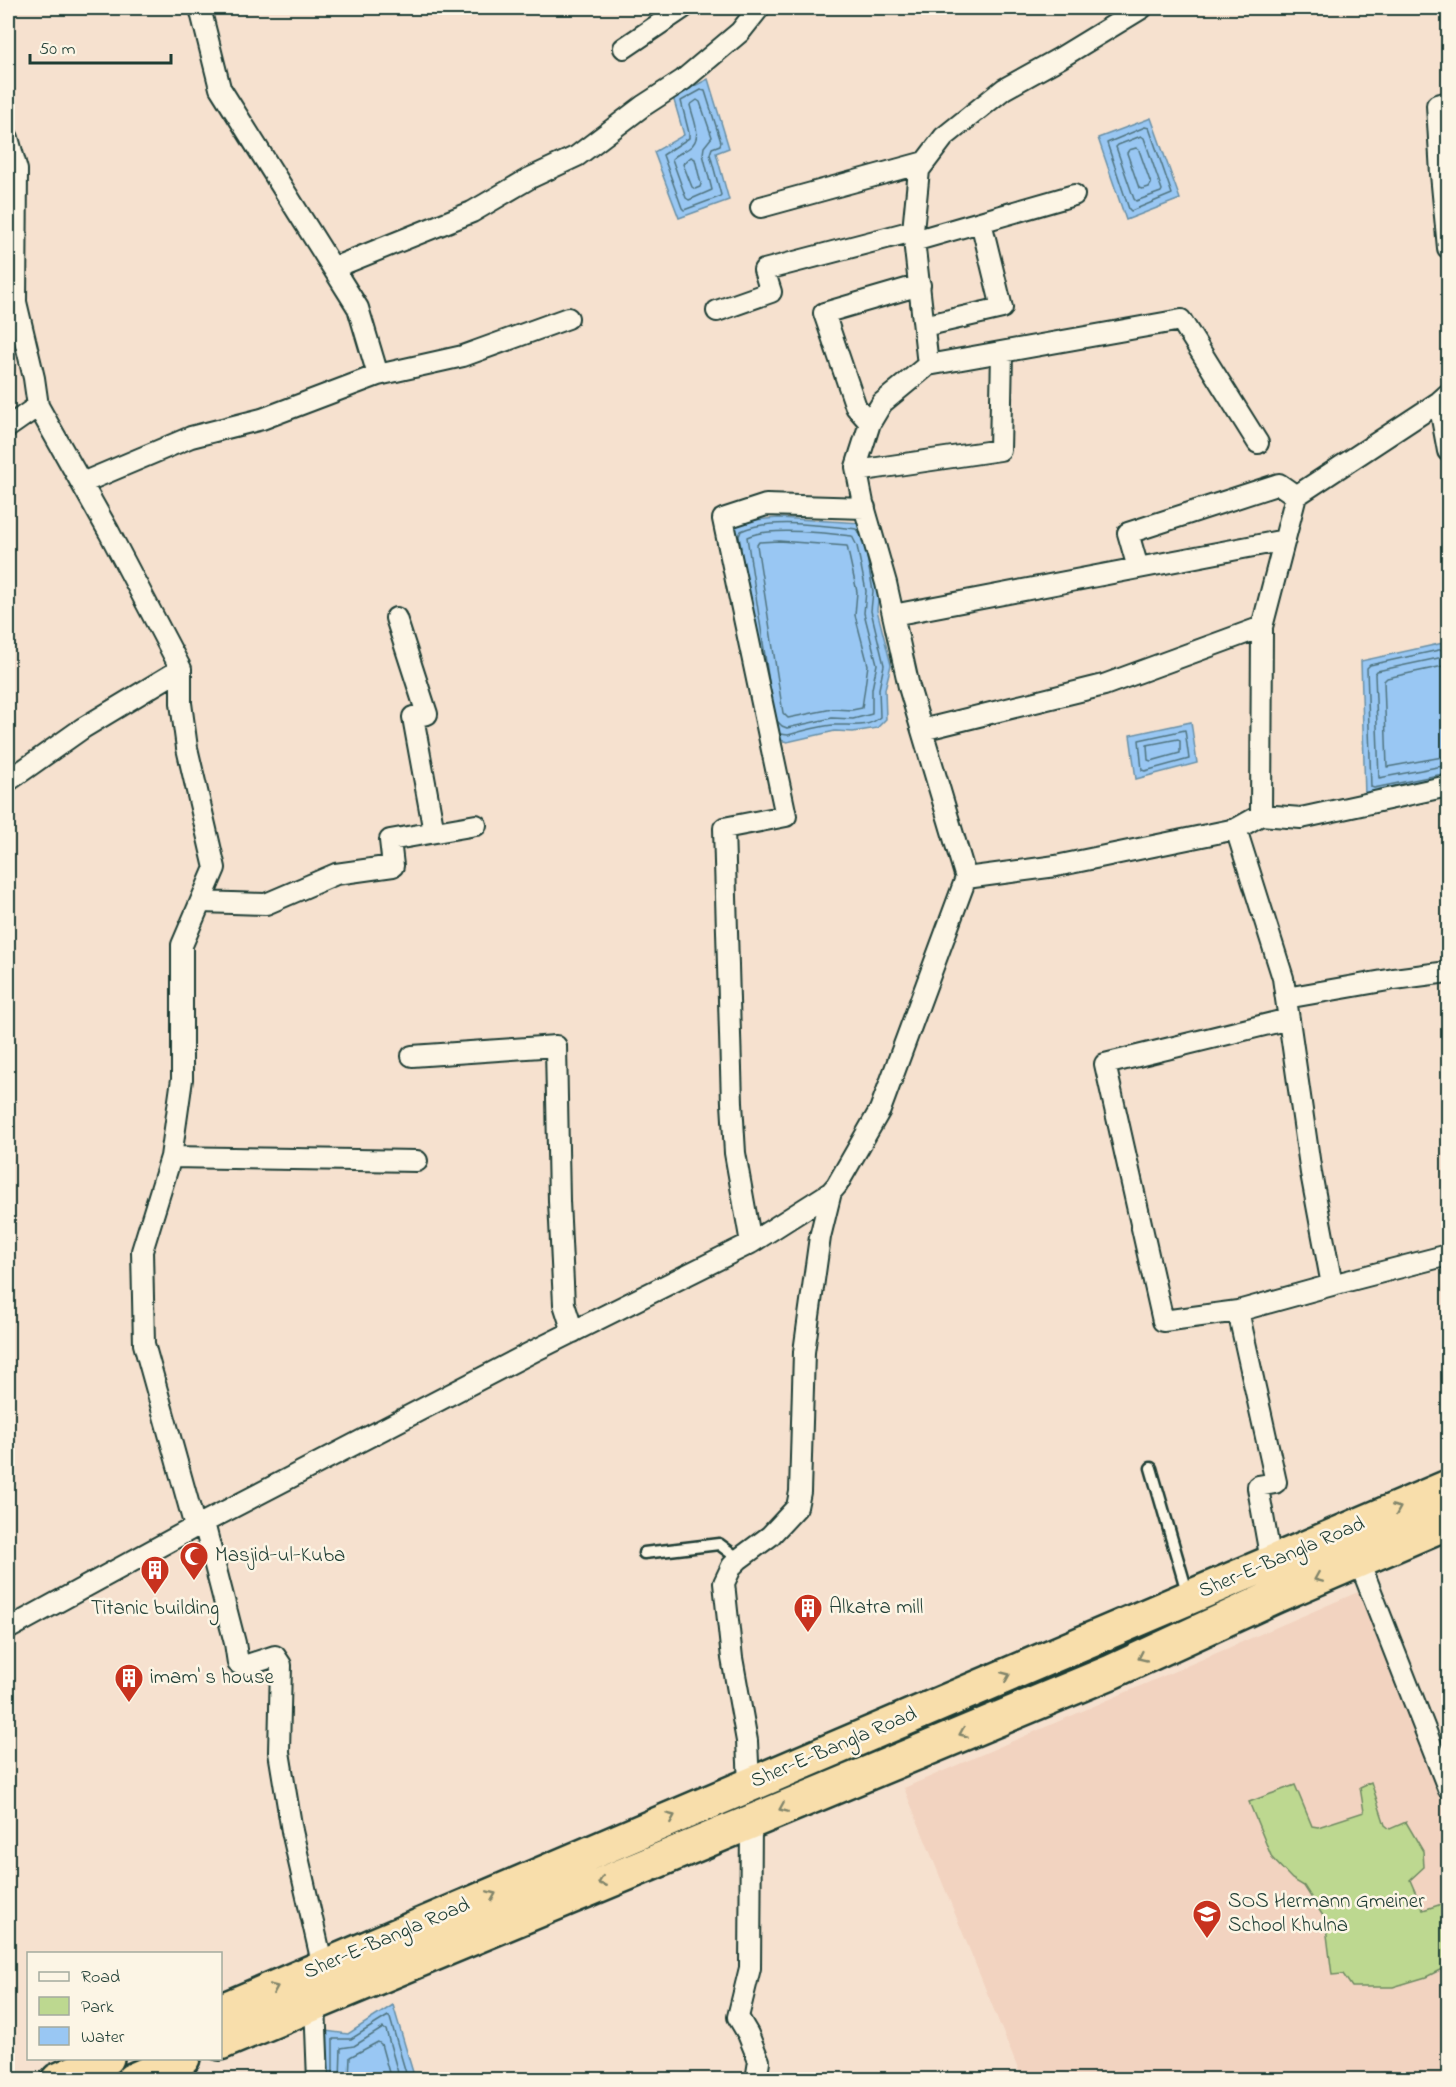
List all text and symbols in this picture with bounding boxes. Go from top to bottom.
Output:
scale bar [30,27,171,65]
text: 50 m [39,37,76,63]
one-way arrow [1391,1504,1402,1516]
street label: Sher-E-Bangla Road [1194,1509,1371,1608]
mosque icon: Masjid-ul-Kuba [178,1540,210,1582]
place label: Masjid-ul-Kuba [215,1541,345,1571]
building icon: Titanic building [139,1554,171,1596]
one-way arrow [1313,1571,1324,1583]
building icon: Alkatra mill [792,1592,824,1634]
place label: Alkatra mill [829,1593,923,1623]
place label: Titanic building [91,1594,219,1626]
one-way arrow [1138,1650,1149,1662]
building icon: imam' s house [113,1662,145,1704]
place label: imam' s house [150,1663,275,1693]
one-way arrow [999,1671,1010,1683]
street label: Sher-E-Bangla Road [746,1699,923,1798]
one-way arrow [958,1726,969,1738]
one-way arrow [778,1801,789,1813]
one-way arrow [665,1812,676,1824]
one-way arrow [598,1875,609,1887]
place label: SOS Hermann Gmeiner School Khulna [1228,1887,1425,1941]
street label: Sher-E-Bangla Road [299,1890,476,1989]
one-way arrow [486,1890,497,1902]
school or university icon: SOS Hermann Gmeiner School Khulna [1191,1898,1223,1940]
legend [27,1952,222,2060]
text: Road [81,1965,120,1991]
one-way arrow [268,1983,279,1995]
text: Park [81,1995,114,2021]
text: Water [81,2025,125,2051]

